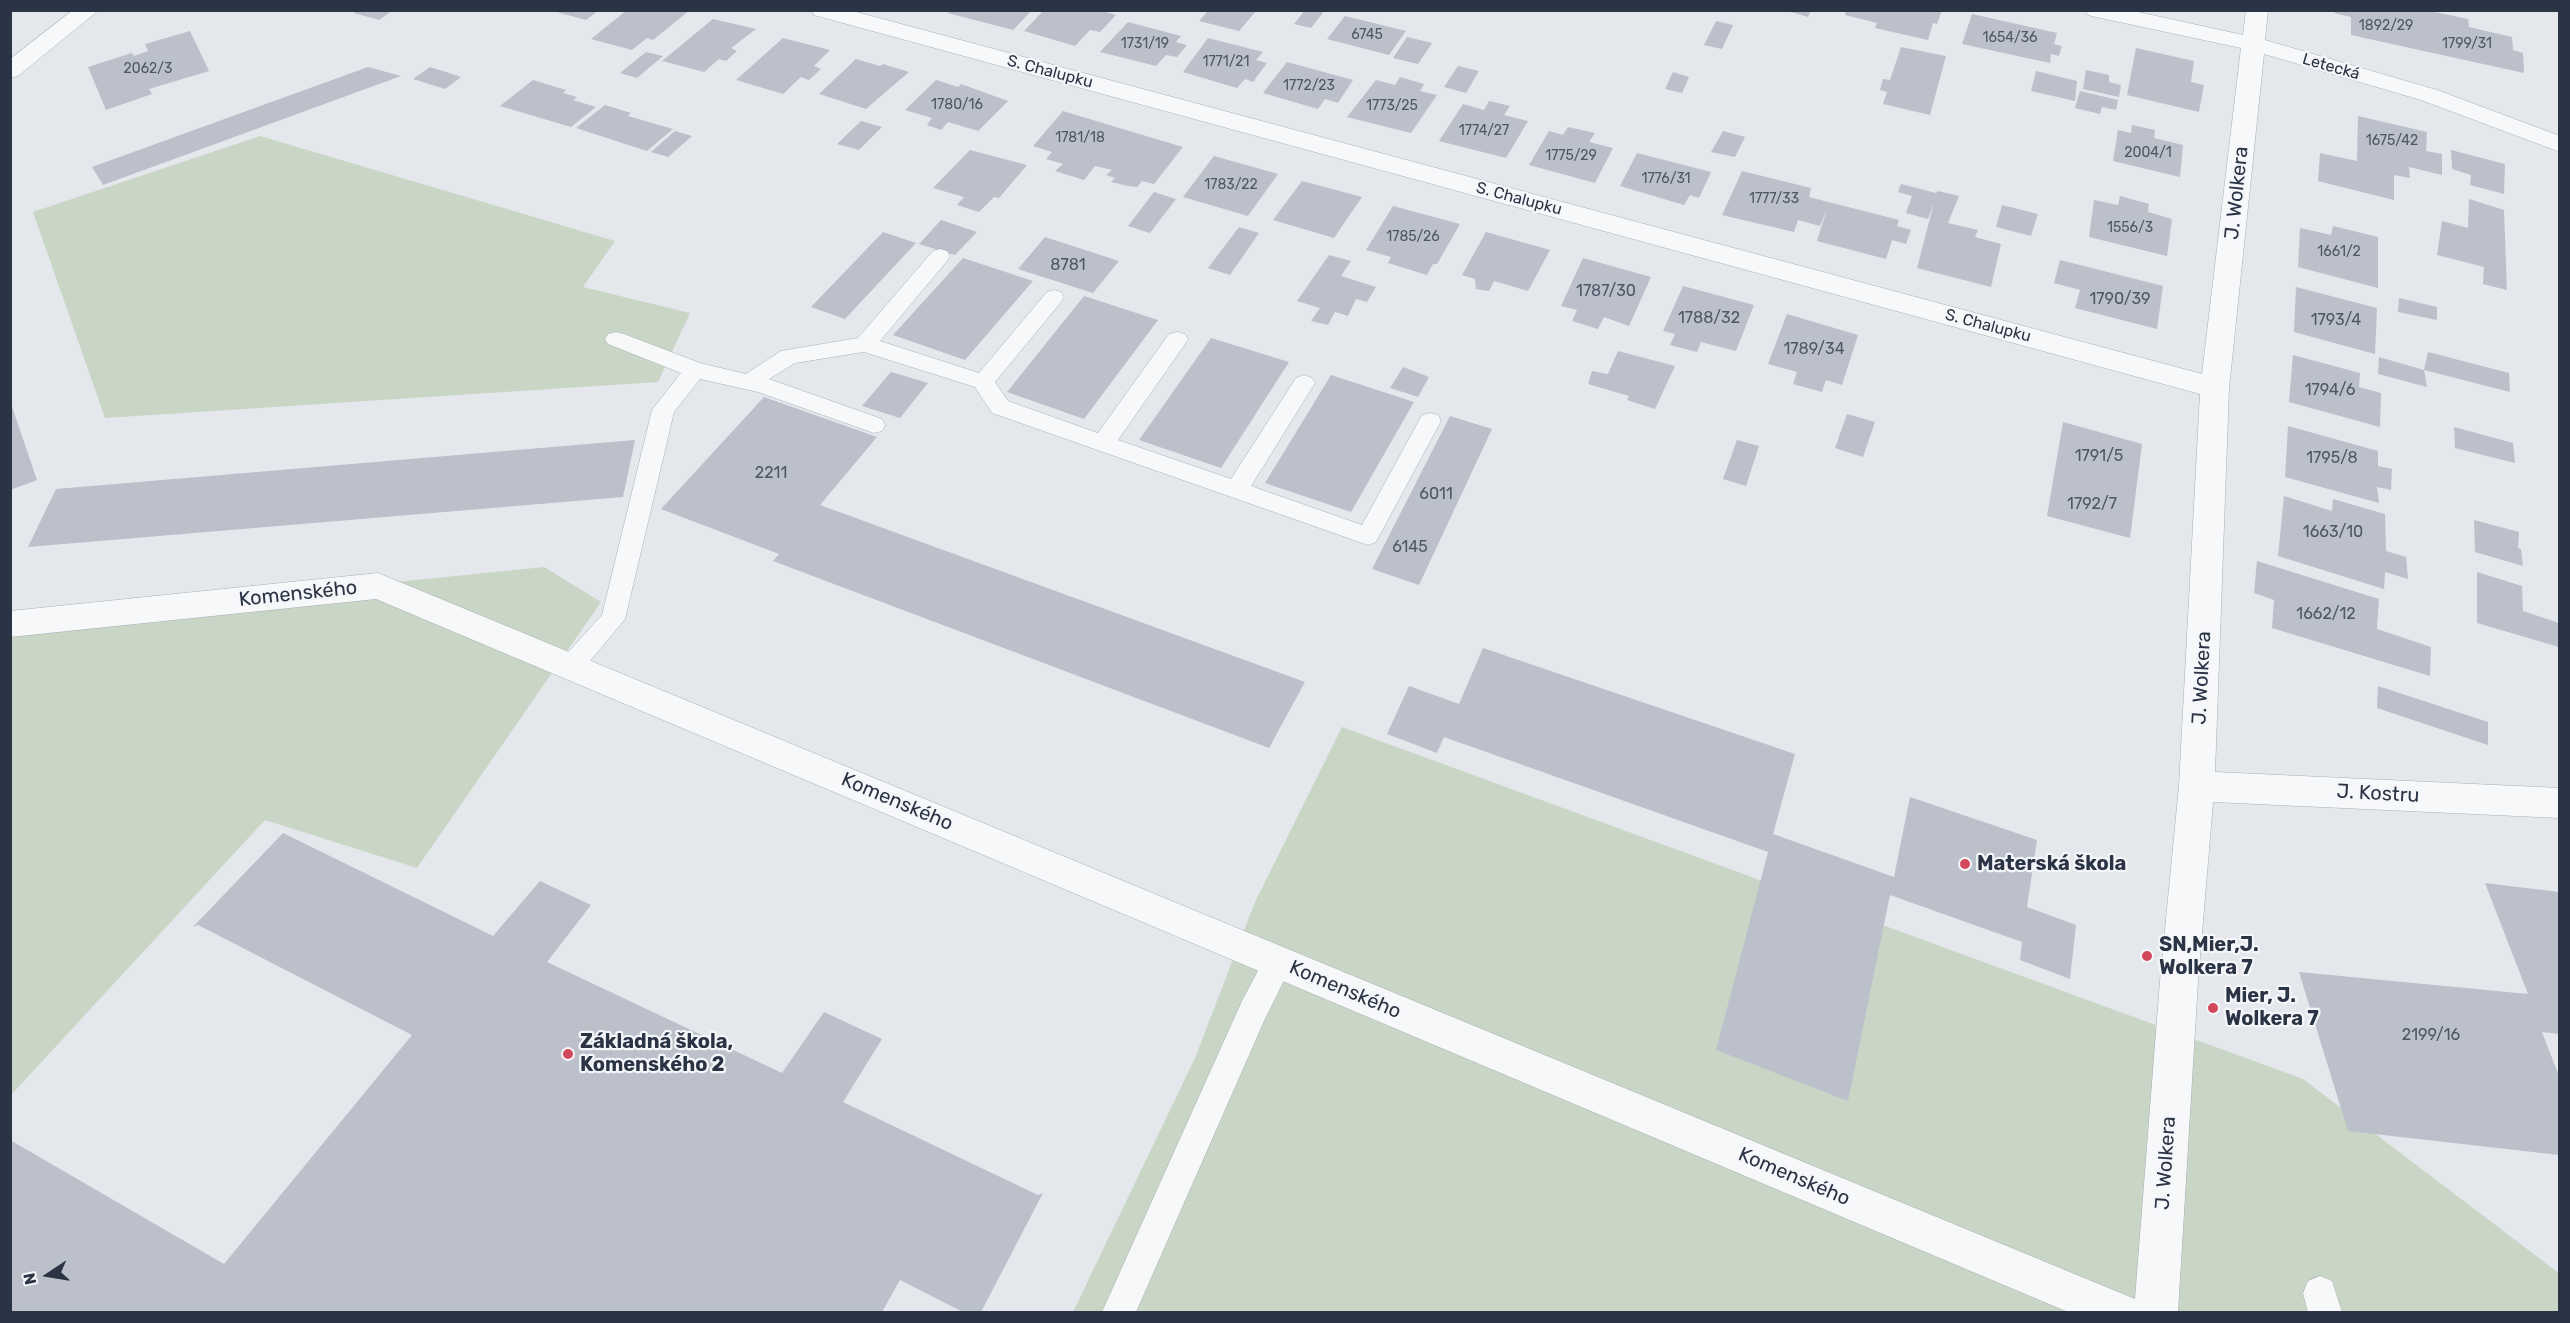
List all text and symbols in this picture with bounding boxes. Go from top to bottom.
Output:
house number: 1892/29 [2359,18,2413,34]
house number: 6745 [1351,27,1383,43]
house number: 1654/36 [1982,30,2038,46]
house number: 1731/19 [1121,36,1169,52]
house number: 1799/31 [2442,36,2492,52]
street label: Letecká [2300,50,2362,84]
street label: S. Chalupku [1005,51,1095,93]
house number: 1771/21 [1202,54,1250,70]
house number: 2062/3 [124,61,172,77]
house number: 1772/23 [1283,78,1335,94]
house number: 1780/16 [931,97,983,113]
house number: 1773/25 [1366,98,1418,114]
house number: 1774/27 [1459,123,1509,139]
house number: 1781/18 [1055,130,1105,146]
house number: 1675/42 [2366,133,2418,149]
house number: 2004/1 [2124,145,2172,161]
street label: J. Wolkera [2220,145,2254,241]
house number: 1775/29 [1545,148,1597,164]
house number: 1776/31 [1641,171,1691,187]
house number: 1783/22 [1204,177,1258,193]
street label: S. Chalupku [1474,178,1564,220]
house number: 1777/33 [1749,191,1799,207]
house number: 1556/3 [2107,220,2153,236]
house number: 1785/26 [1386,229,1440,245]
house number: 1661/2 [2317,244,2361,260]
house number: 8781 [1050,255,1086,275]
house number: 1787/30 [1576,281,1636,301]
house number: 1790/39 [2089,289,2151,309]
street label: S. Chalupku [1943,305,2033,347]
house number: 1788/32 [1678,308,1740,328]
house number: 1793/4 [2311,310,2361,330]
house number: 1789/34 [1783,339,1845,359]
house number: 1794/6 [2305,380,2355,400]
house number: 1791/5 [2075,446,2123,466]
house number: 1795/8 [2306,448,2358,468]
house number: 2211 [755,463,787,483]
house number: 6011 [1419,484,1453,504]
house number: 1792/7 [2067,494,2117,514]
house number: 1663/10 [2303,522,2363,542]
house number: 6145 [1392,537,1428,557]
street label: Komenského [238,576,358,612]
house number: 1662/12 [2296,604,2356,624]
street label: J. Wolkera [2188,631,2216,725]
street label: Komenského [838,768,956,836]
street label: J. Kostru [2336,780,2420,808]
place label: Materská škola [1977,852,2126,876]
marker: Materská škola [1958,857,1972,871]
place label: SN,Mier,J. Wolkera 7 [2159,933,2259,980]
marker: SN,Mier,J. Wolkera 7 [2140,949,2154,963]
street label: Komenského [1286,956,1404,1024]
place label: Mier, J. Wolkera 7 [2225,984,2319,1031]
marker: Mier, J. Wolkera 7 [2206,1001,2220,1015]
house number: 2199/16 [2402,1025,2460,1045]
place label: Základná škola, Komenského 2 [580,1030,733,1077]
marker: Základná škola, Komenského 2 [561,1047,575,1061]
street label: J. Wolkera [2151,1115,2181,1211]
street label: Komenského [1735,1143,1853,1211]
north arrow [18,1245,78,1305]
text: N [19,1271,40,1286]

